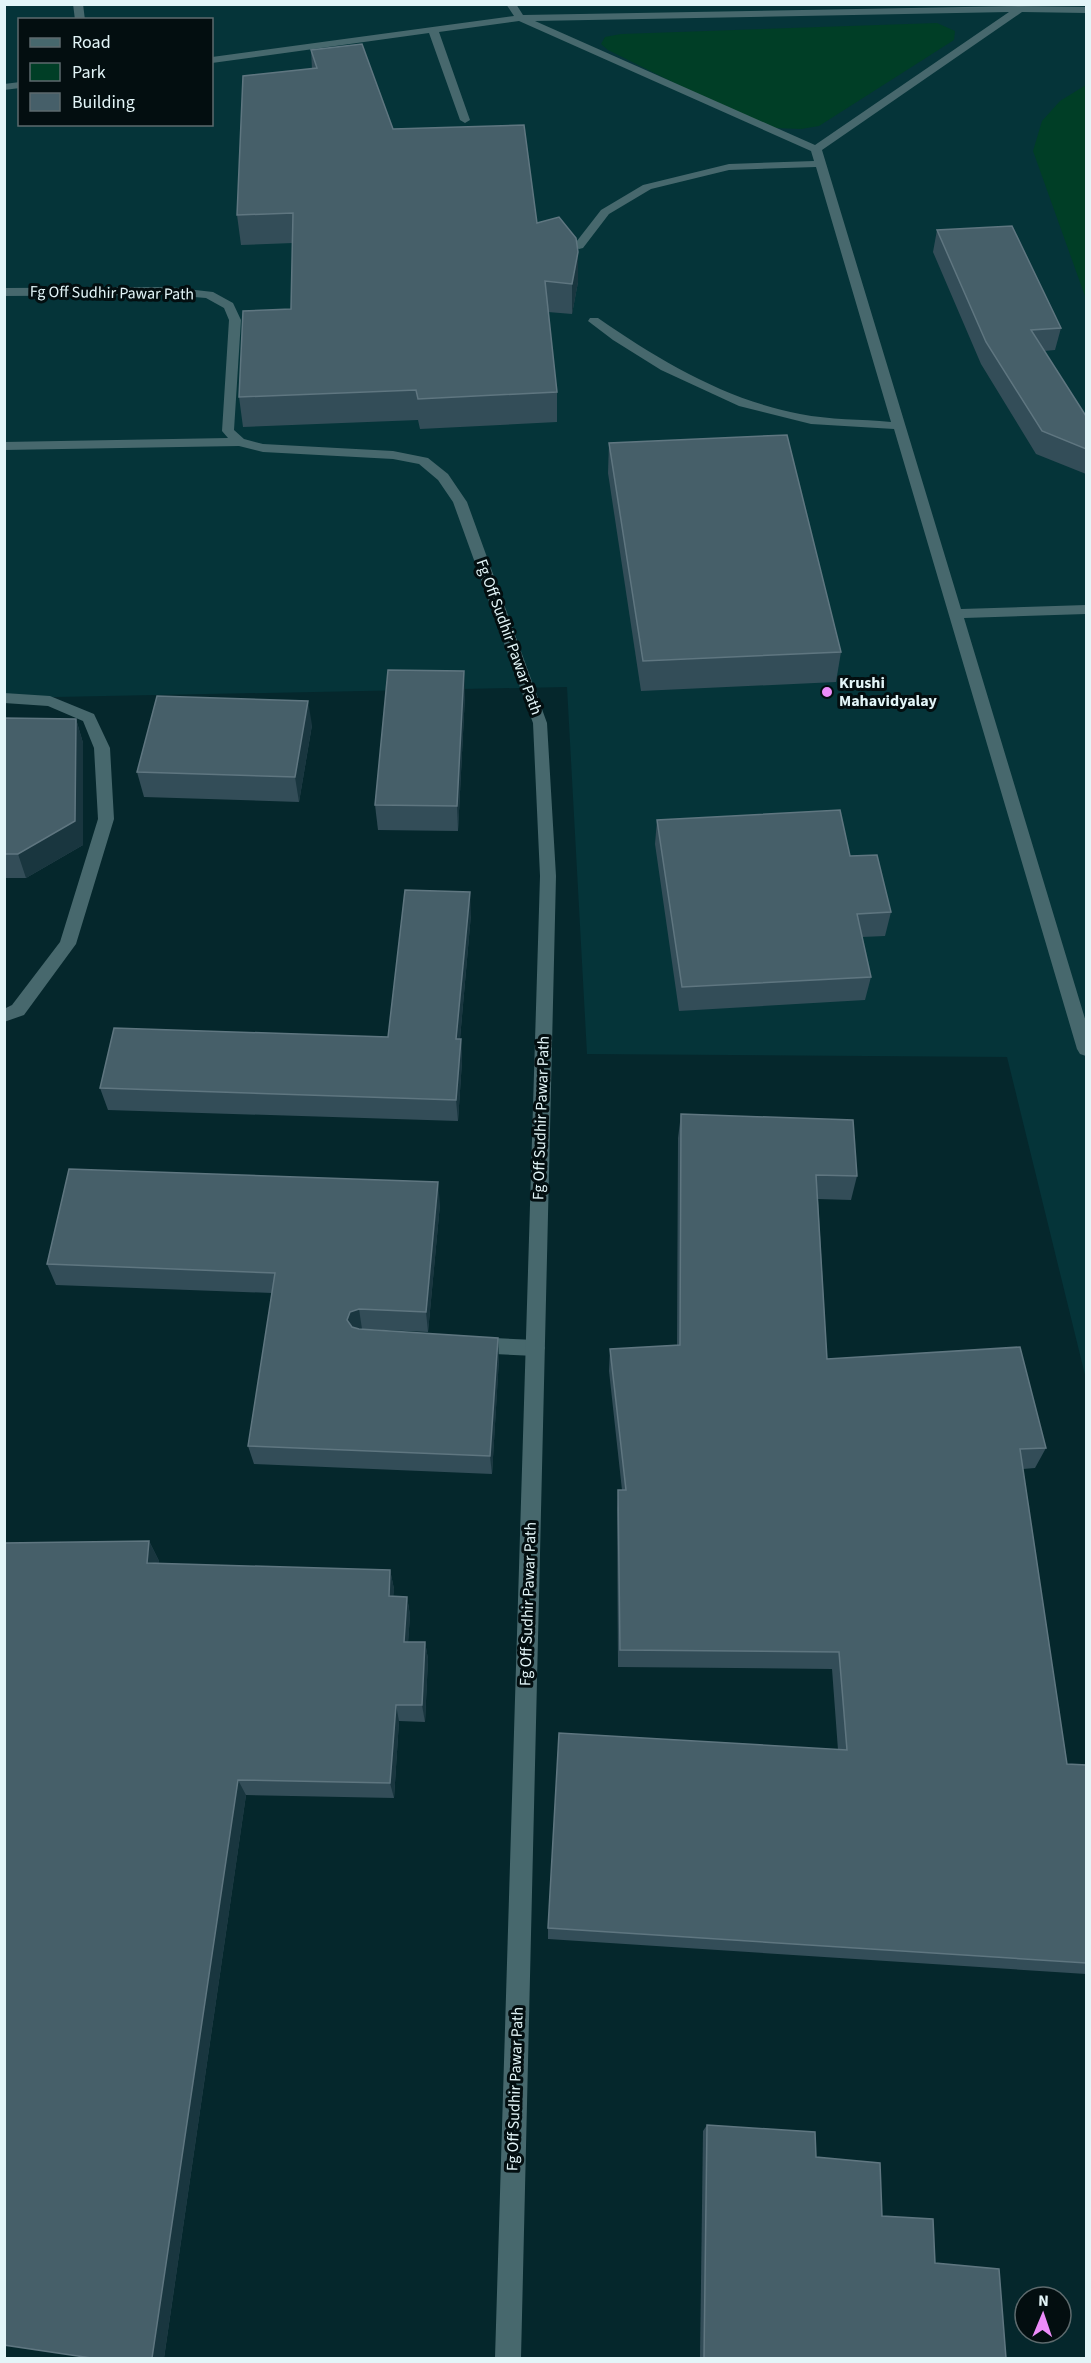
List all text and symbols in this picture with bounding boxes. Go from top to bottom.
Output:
legend [18,18,213,126]
text: Road [72,30,111,55]
text: Park [72,60,106,85]
text: Building [72,90,135,115]
street label: Fg Off Sudhir Pawar Path [30,281,194,305]
street label: Fg Off Sudhir Pawar Path [471,556,547,718]
place label: Krushi Mahavidyalay [839,672,938,712]
marker: Krushi Mahavidyalay [820,685,834,699]
street label: Fg Off Sudhir Pawar Path [527,1036,555,1200]
street label: Fg Off Sudhir Pawar Path [514,1522,542,1686]
street label: Fg Off Sudhir Pawar Path [501,2007,529,2171]
north arrow [1013,2285,1073,2345]
text: N [1038,2290,1049,2312]

